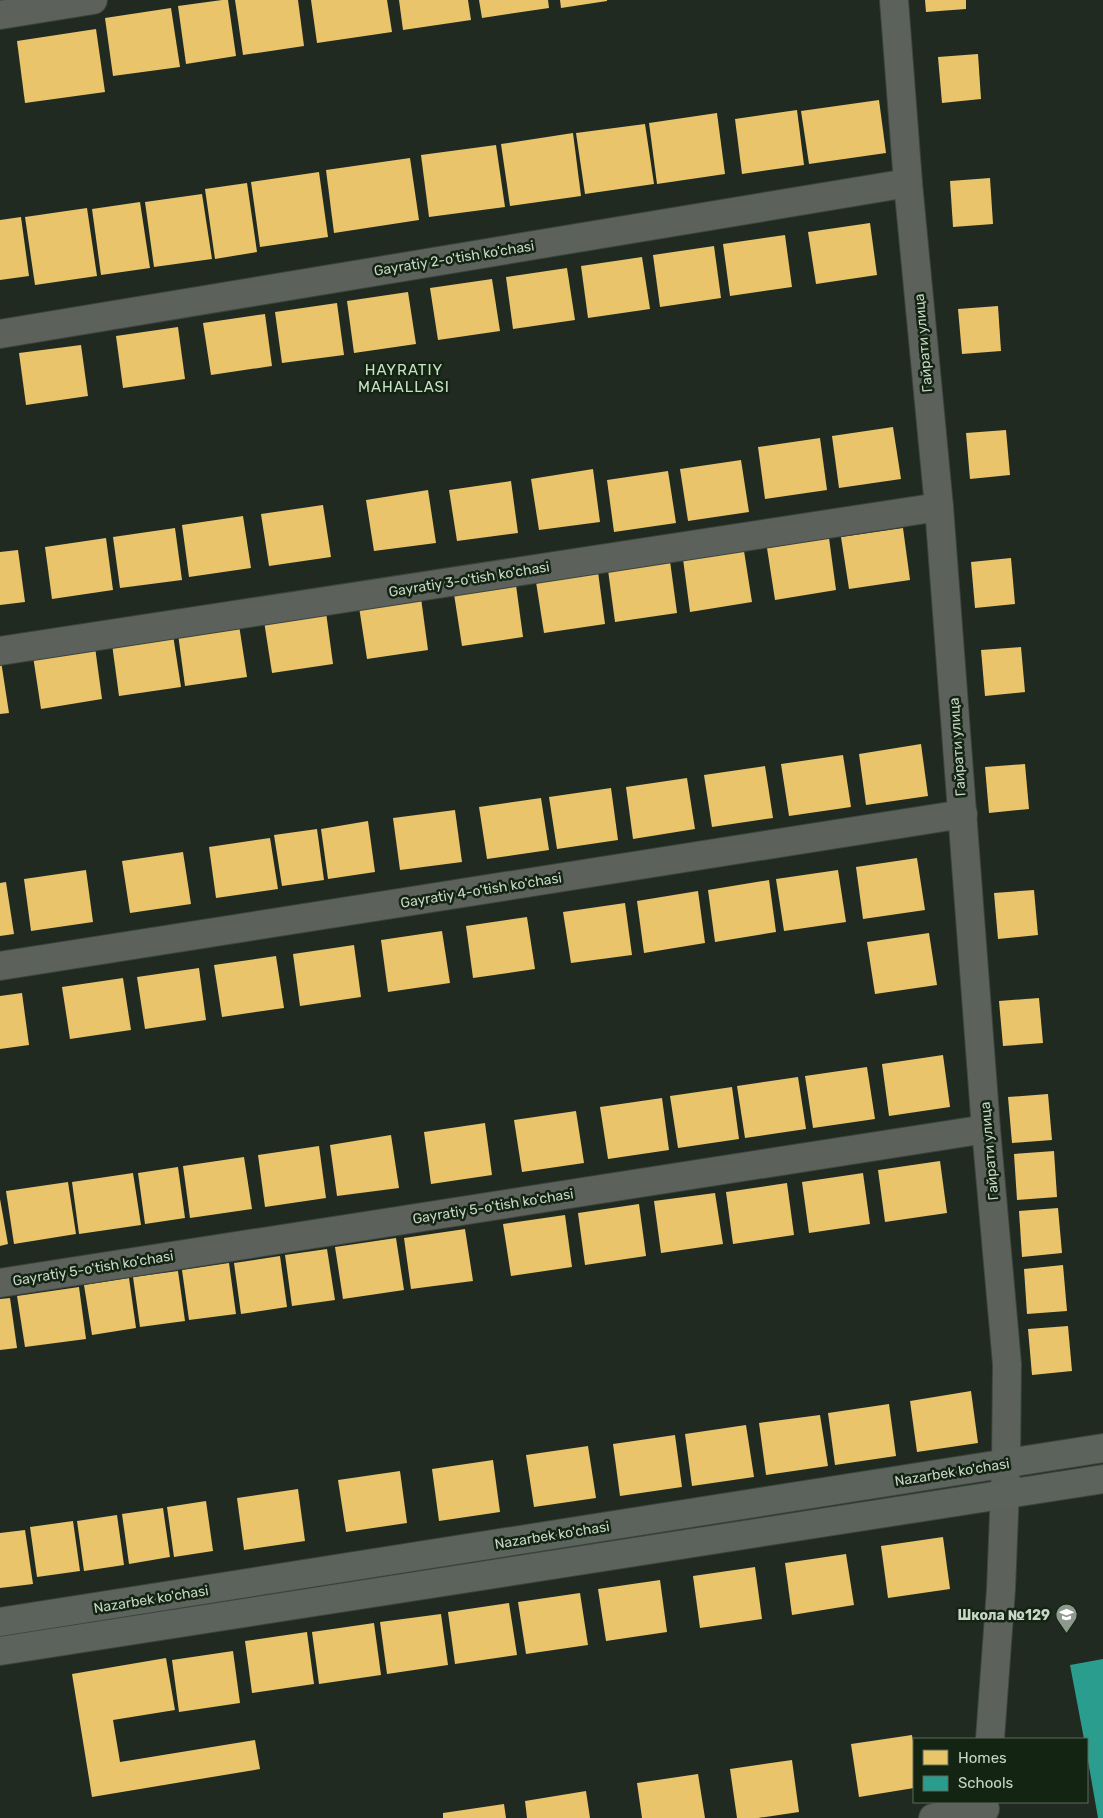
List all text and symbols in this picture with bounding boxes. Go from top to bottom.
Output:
street label: Gayratiy 2-o'tish ko'chasi [373,237,536,280]
street label: Гайрати улица [911,293,936,393]
district label: HAYRATIY MAHALLASI [358,361,450,396]
street label: Gayratiy 3-o'tish ko'chasi [387,558,551,601]
street label: Гайрати улица [946,697,969,797]
street label: Gayratiy 4-o'tish ko'chasi [399,869,563,912]
street label: Гайрати улица [977,1101,1002,1201]
street label: Gayratiy 5-o'tish ko'chasi [411,1185,575,1228]
street label: Gayratiy 5-o'tish ko'chasi [11,1247,175,1290]
street label: Nazarbek ko'chasi [893,1455,1011,1490]
street label: Nazarbek ko'chasi [493,1518,611,1553]
street label: Nazarbek ko'chasi [92,1582,210,1617]
school or university icon: Школа №129 [1054,1603,1078,1634]
place label: Школа №129 [957,1607,1050,1624]
legend [913,1738,1088,1803]
text: Homes [958,1749,1007,1767]
text: Schools [958,1774,1014,1792]

